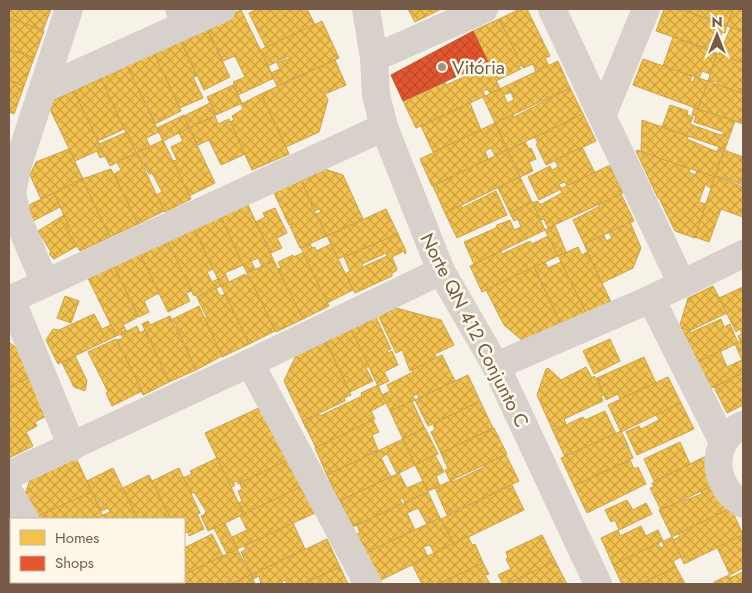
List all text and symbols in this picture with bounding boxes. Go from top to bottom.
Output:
north arrow [692,10,742,60]
text: N [711,12,723,32]
place label: Vitória [452,54,505,81]
marker: Vitória [436,61,448,73]
street label: Norte QN 412 Conjunto C [414,228,535,432]
legend [10,518,185,583]
text: Homes [55,527,99,549]
text: Shops [55,552,94,574]

